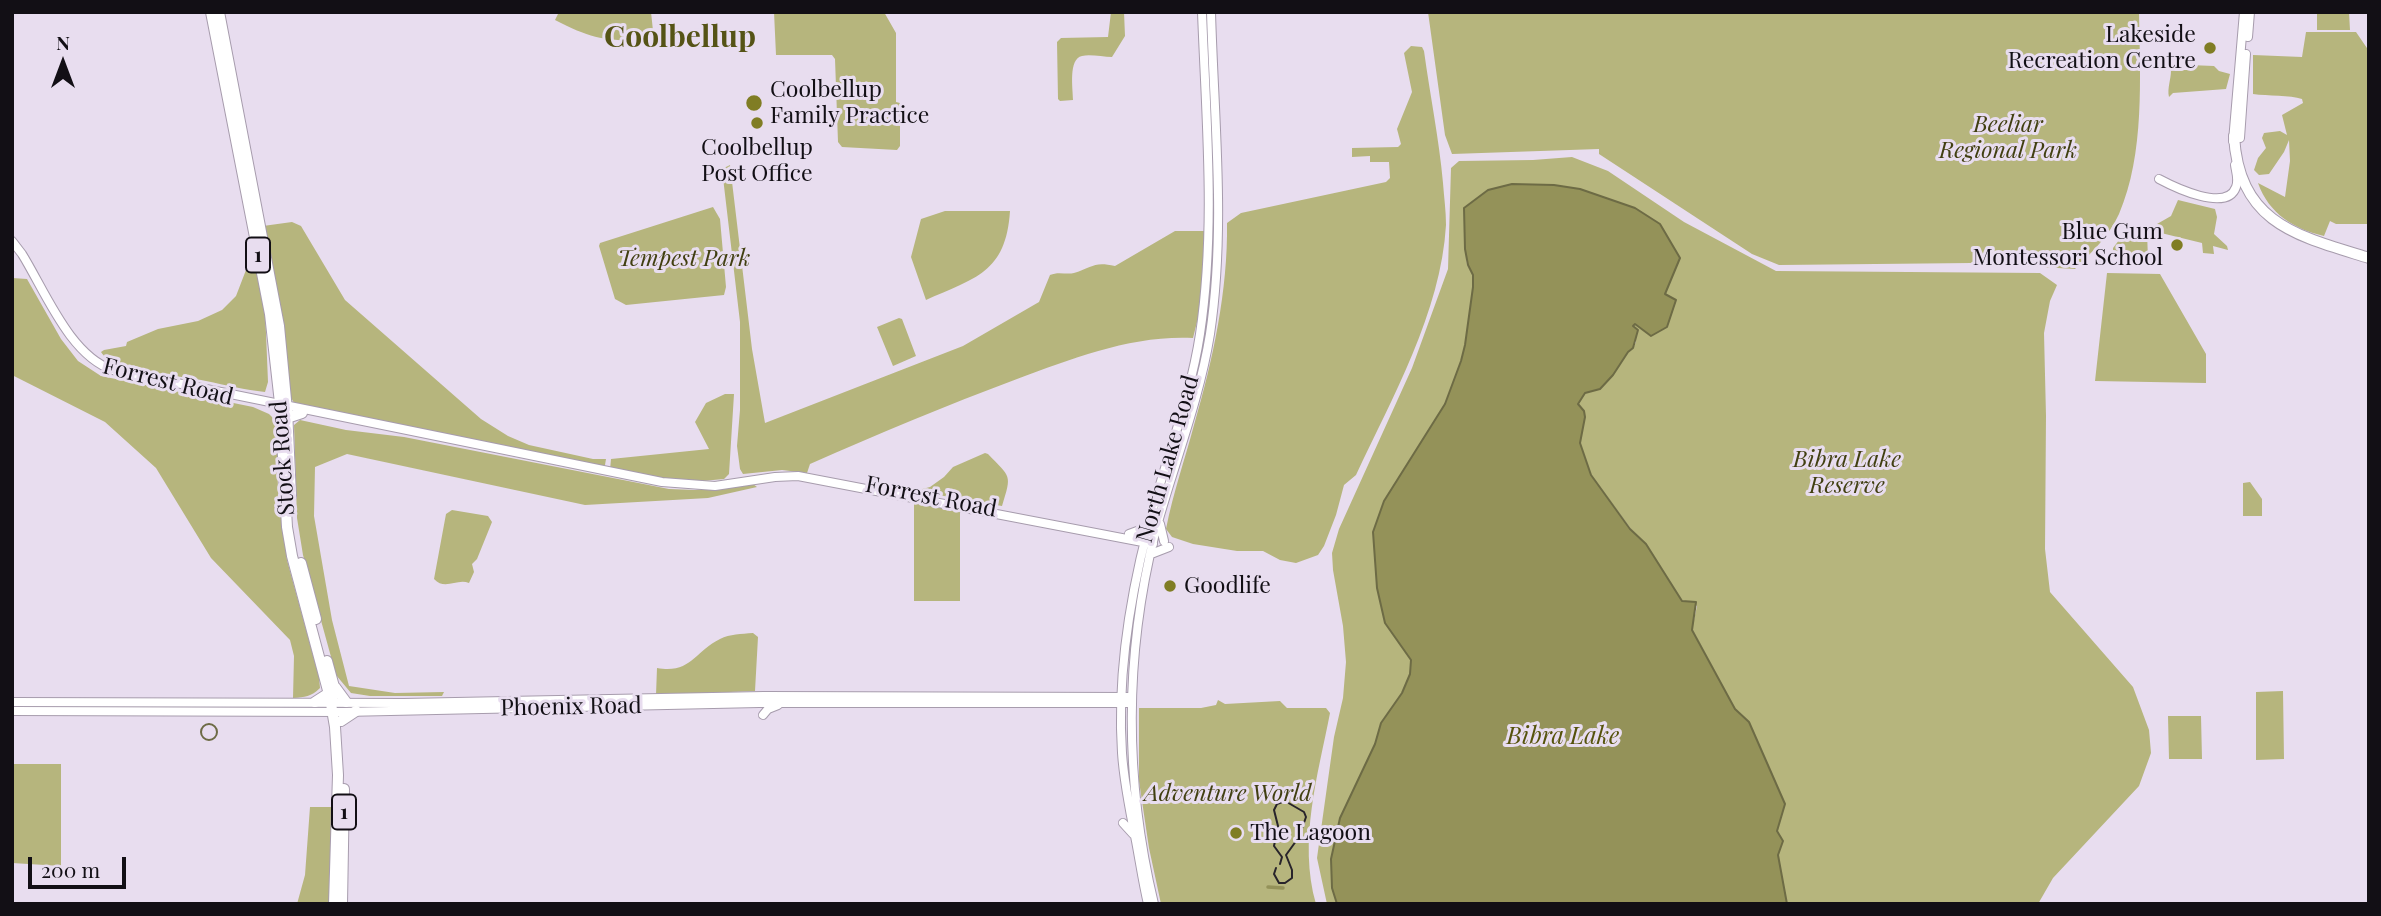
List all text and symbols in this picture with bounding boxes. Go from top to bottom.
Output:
district label: Coolbellup [604,20,756,56]
place label: Lakeside Recreation Centre [2008,21,2196,75]
north arrow [28,28,98,98]
text: N [56,29,70,55]
marker: Lakeside Recreation Centre [2202,40,2218,56]
place label: Coolbellup Family Practice [770,76,929,130]
marker: Coolbellup Family Practice [744,93,764,113]
park label: Beeliar Regional Park [1939,111,2077,165]
marker: Coolbellup Post Office [749,115,765,131]
place label: Coolbellup Post Office [701,134,813,188]
place label: Blue Gum Montessori School [1973,218,2163,272]
marker: Blue Gum Montessori School [2169,237,2185,253]
road number: 1 [246,238,270,272]
park label: Tempest Park [618,245,750,273]
street label: Forrest Road [100,352,236,412]
street label: North Lake Road [1131,372,1205,546]
street label: Stock Road [265,400,301,516]
park label: Bibra Lake Reserve [1793,446,1901,500]
street label: Forrest Road [863,471,999,523]
place label: Goodlife [1184,572,1271,600]
marker: Goodlife [1162,578,1178,594]
street label: Phoenix Road [500,692,642,722]
water label: Bibra Lake [1507,723,1619,751]
park label: Adventure World [1144,780,1312,808]
road number: 1 [332,794,356,830]
place label: The Lagoon [1250,819,1371,847]
marker: The Lagoon [1228,825,1244,841]
scale bar [32,842,130,886]
text: 200 m [41,855,100,883]

